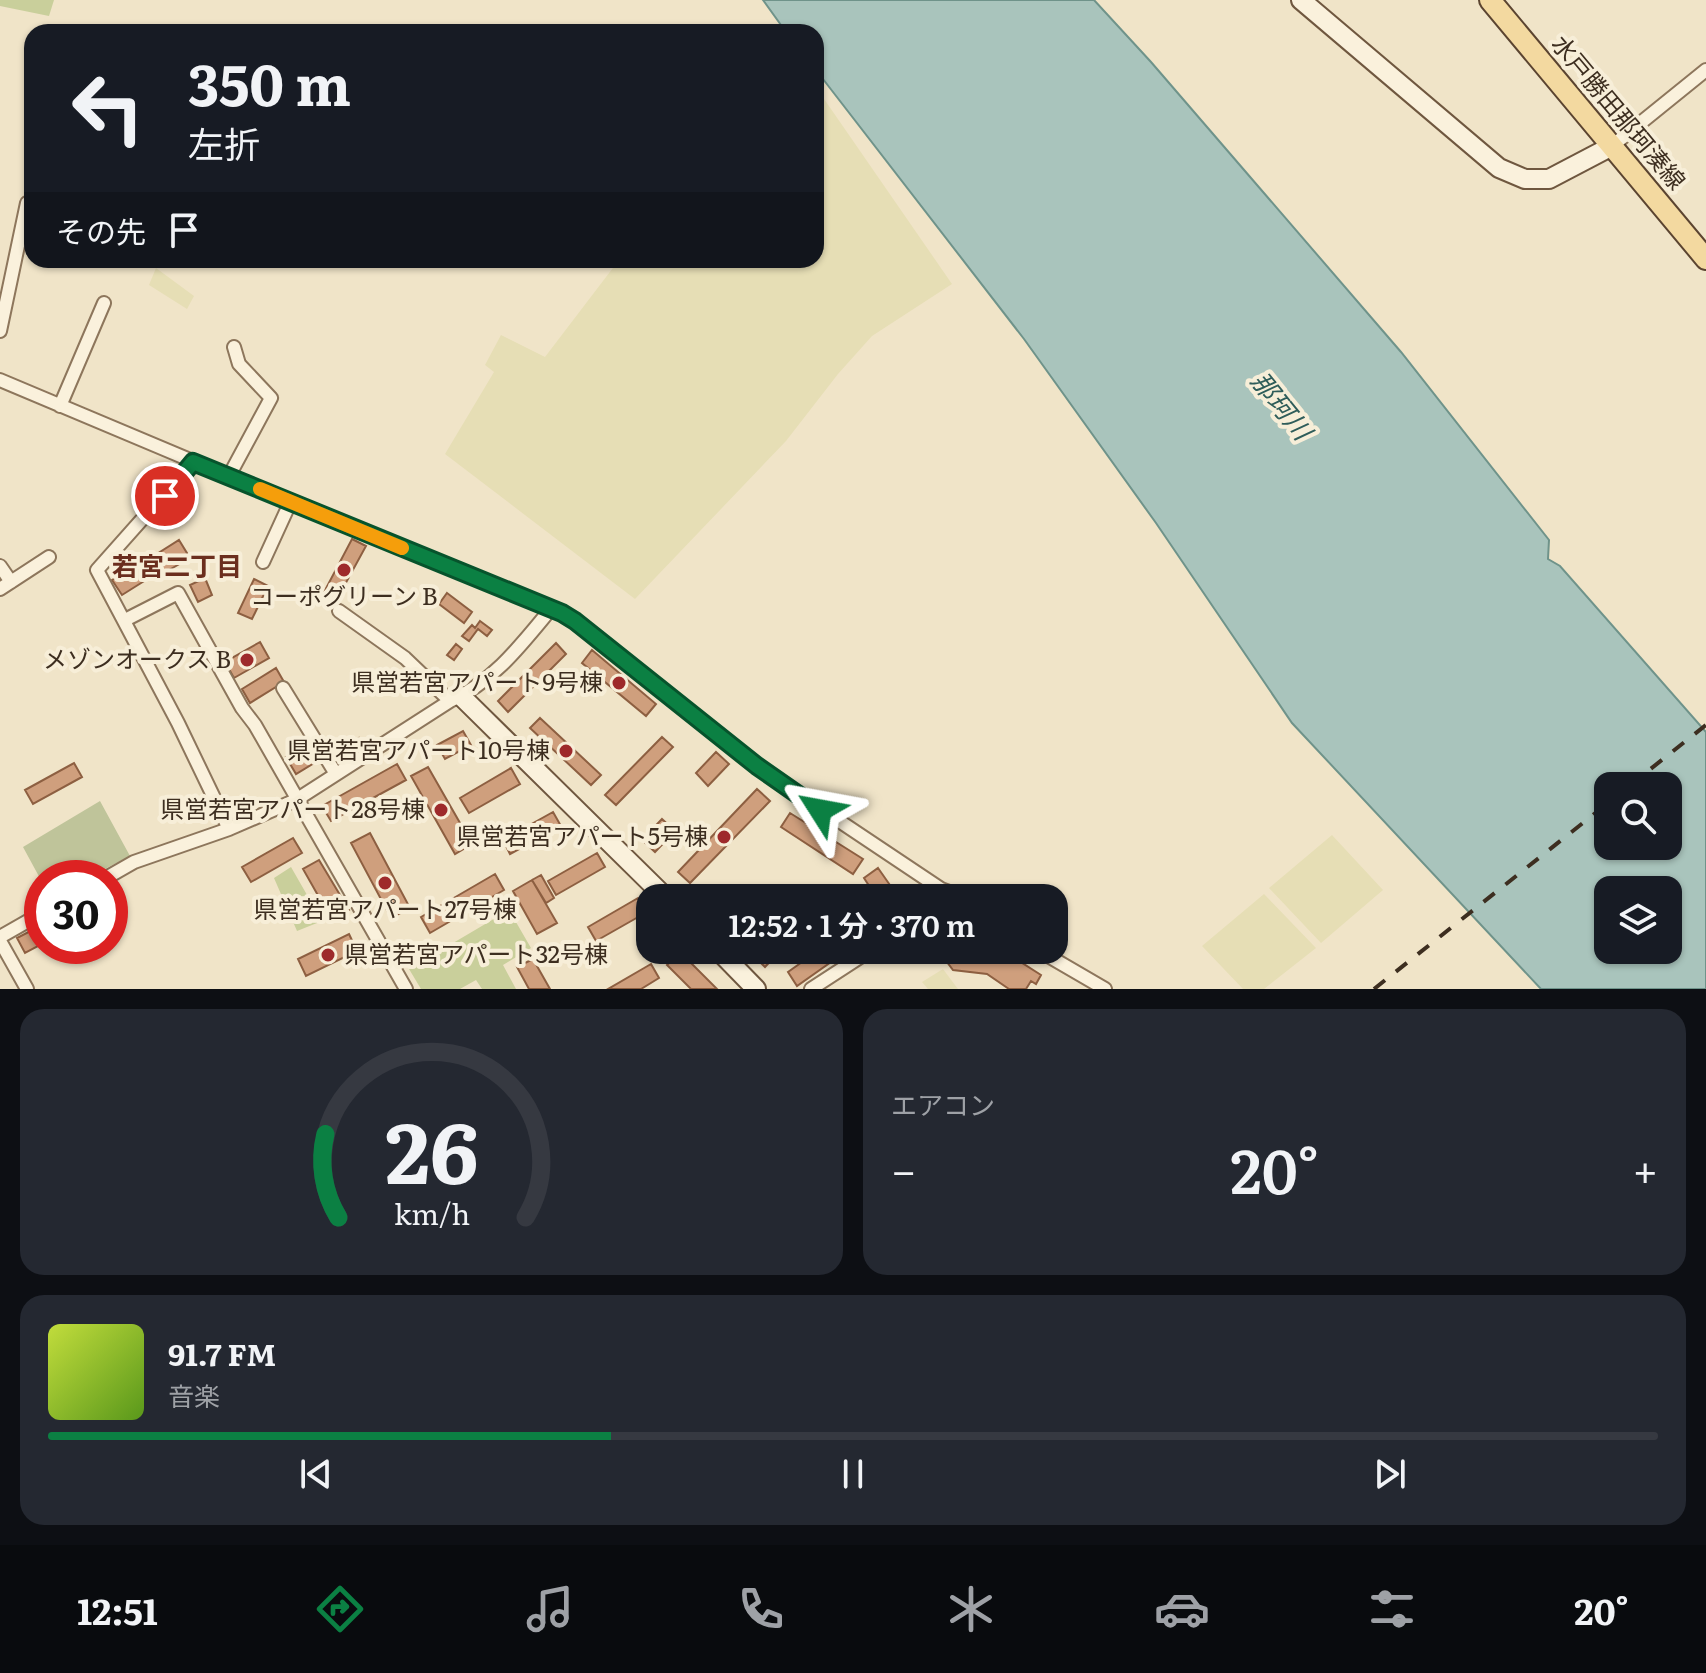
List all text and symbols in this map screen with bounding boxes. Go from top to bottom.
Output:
street label: 水戸勝田那珂湊線 [1545,27,1695,196]
text: 350 m [188,40,351,123]
icon: left [56,56,160,160]
text: 左折 [188,116,260,169]
text: その先 [56,208,146,252]
icon: arrive [162,208,206,252]
water label: 那珂川 [1243,362,1325,449]
pin [131,462,199,530]
icon: arrive [143,474,187,518]
district label: 若宮二丁目 [112,545,242,584]
marker: コーポグリーン B [335,561,353,579]
place label: コーポグリーン B [250,577,438,612]
place label: メゾンオークス B [43,640,231,675]
marker: メゾンオークス B [238,651,256,669]
place label: 県営若宮アパート9号棟 [351,663,603,698]
marker: 県営若宮アパート9号棟 [610,674,628,692]
place label: 県営若宮アパート10号棟 [287,731,550,766]
marker: 県営若宮アパート10号棟 [557,742,575,760]
position arrow [778,768,862,852]
map controls [1594,772,1682,964]
button: search [1594,772,1682,860]
place label: 県営若宮アパート28号棟 [160,790,425,825]
marker: 県営若宮アパート28号棟 [432,801,450,819]
place label: 県営若宮アパート5号棟 [456,817,708,852]
marker: 県営若宮アパート5号棟 [715,828,733,846]
speed limit sign: 30 [24,860,128,964]
marker: 県営若宮アパート27号棟 [376,874,394,892]
button: layers [1594,876,1682,964]
place label: 県営若宮アパート27号棟 [253,890,517,925]
text: 12:52 · 1 分 · 370 m [729,902,975,946]
place label: 県営若宮アパート32号棟 [344,935,608,970]
marker: 県営若宮アパート32号棟 [319,946,337,964]
text: エアコン [891,1084,995,1123]
text: 26 [385,1086,478,1210]
text: 20° [1230,1123,1319,1212]
text: − [891,1135,917,1201]
text: + [1632,1135,1658,1201]
text: km/h [393,1191,470,1234]
text: 91.7 FM [168,1331,276,1375]
text: 音楽 [168,1375,220,1414]
icon: previous [294,1452,338,1496]
icon: pause [831,1452,875,1496]
icon: next [1368,1452,1412,1496]
icon: directions [312,1581,368,1637]
icon: music [522,1581,578,1637]
icon: phone [733,1581,789,1637]
icon: climate [943,1581,999,1637]
icon: car [1154,1581,1210,1637]
icon: filters [1364,1581,1420,1637]
text: 12:51 [77,1583,158,1636]
text: 20° [1574,1583,1629,1636]

